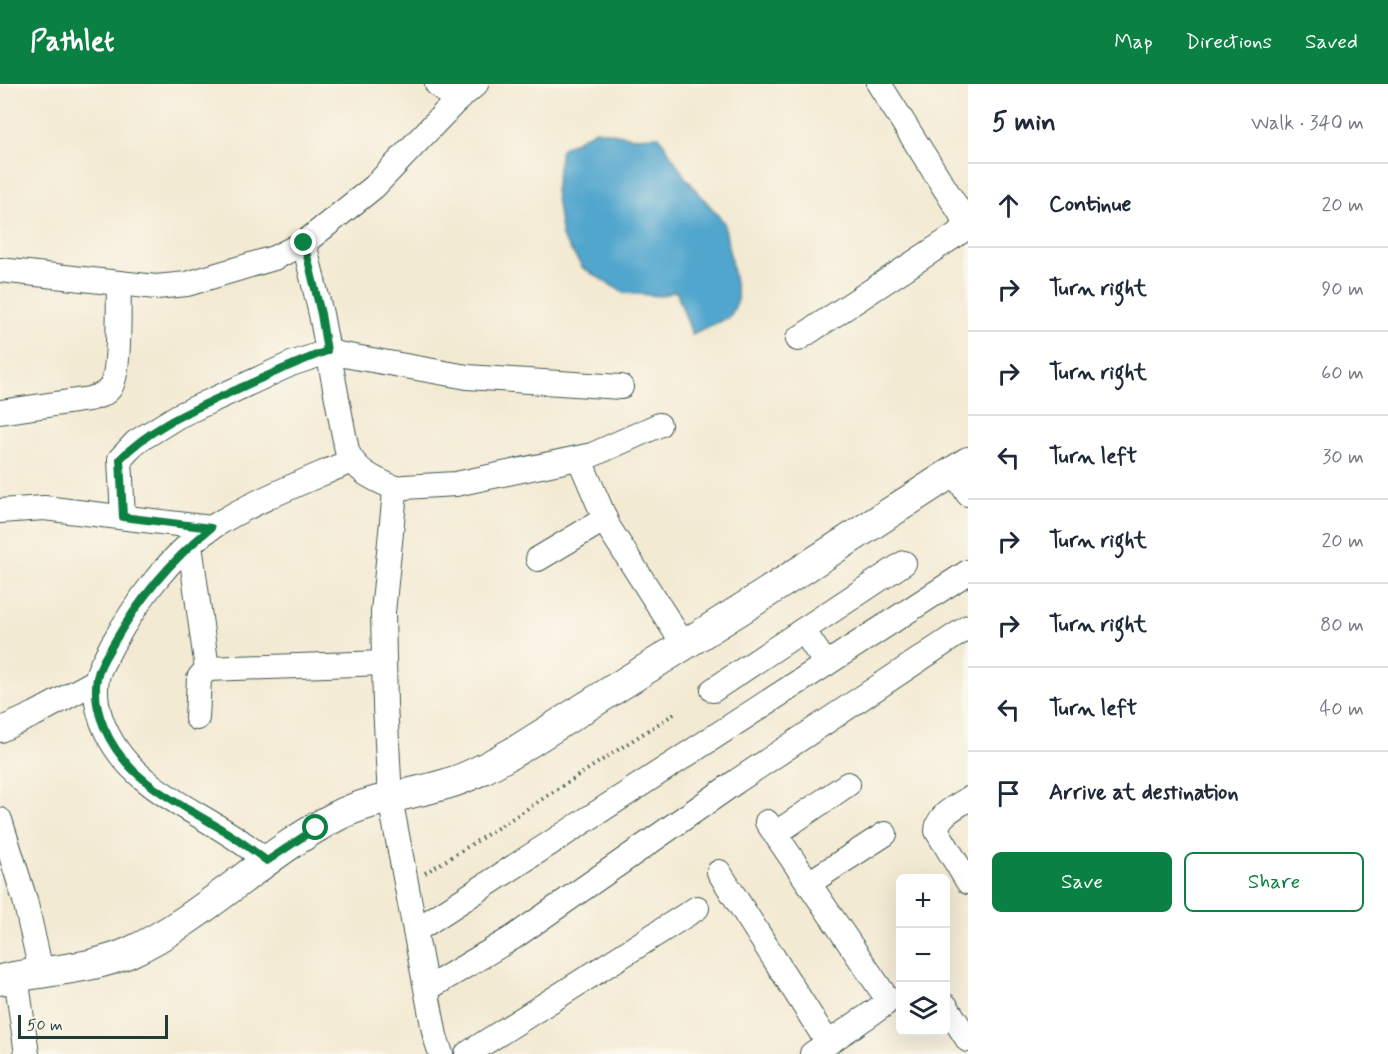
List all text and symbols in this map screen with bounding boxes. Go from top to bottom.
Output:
text: Pathlet [30,24,114,61]
text: Map [1114,28,1153,56]
text: Directions [1186,28,1272,56]
text: Saved [1305,28,1358,56]
text: 5 min [992,106,1056,140]
text: Walk · 340 m [1251,110,1364,137]
icon: ahead [992,189,1025,222]
text: Continue [1049,191,1131,219]
text: 20 m [1321,192,1364,219]
route end [290,229,316,255]
icon: right [992,273,1025,306]
text: Turn right [1049,275,1147,303]
text: 90 m [1321,276,1364,303]
icon: right [992,357,1025,390]
text: Turn right [1049,359,1147,387]
text: 60 m [1321,360,1364,387]
icon: left [992,441,1025,474]
text: Turn left [1049,443,1137,471]
text: 30 m [1322,444,1364,471]
icon: right [992,525,1025,558]
text: Turn right [1049,527,1147,555]
text: 20 m [1321,528,1364,555]
icon: right [992,609,1025,642]
text: Turn right [1049,611,1147,639]
text: 80 m [1320,612,1364,639]
icon: left [992,693,1025,726]
text: Turn left [1049,695,1137,723]
text: 40 m [1320,696,1364,723]
icon: arrive [992,777,1025,810]
text: Arrive at destination [1049,779,1239,807]
route start [302,814,328,840]
button: Save [992,852,1172,912]
button: Share [1184,852,1364,912]
map controls [896,874,950,1036]
button: + [896,874,950,928]
button: − [896,928,950,982]
button: layers [896,982,950,1036]
scale bar [18,1012,168,1040]
text: 50 m [27,1015,63,1036]

